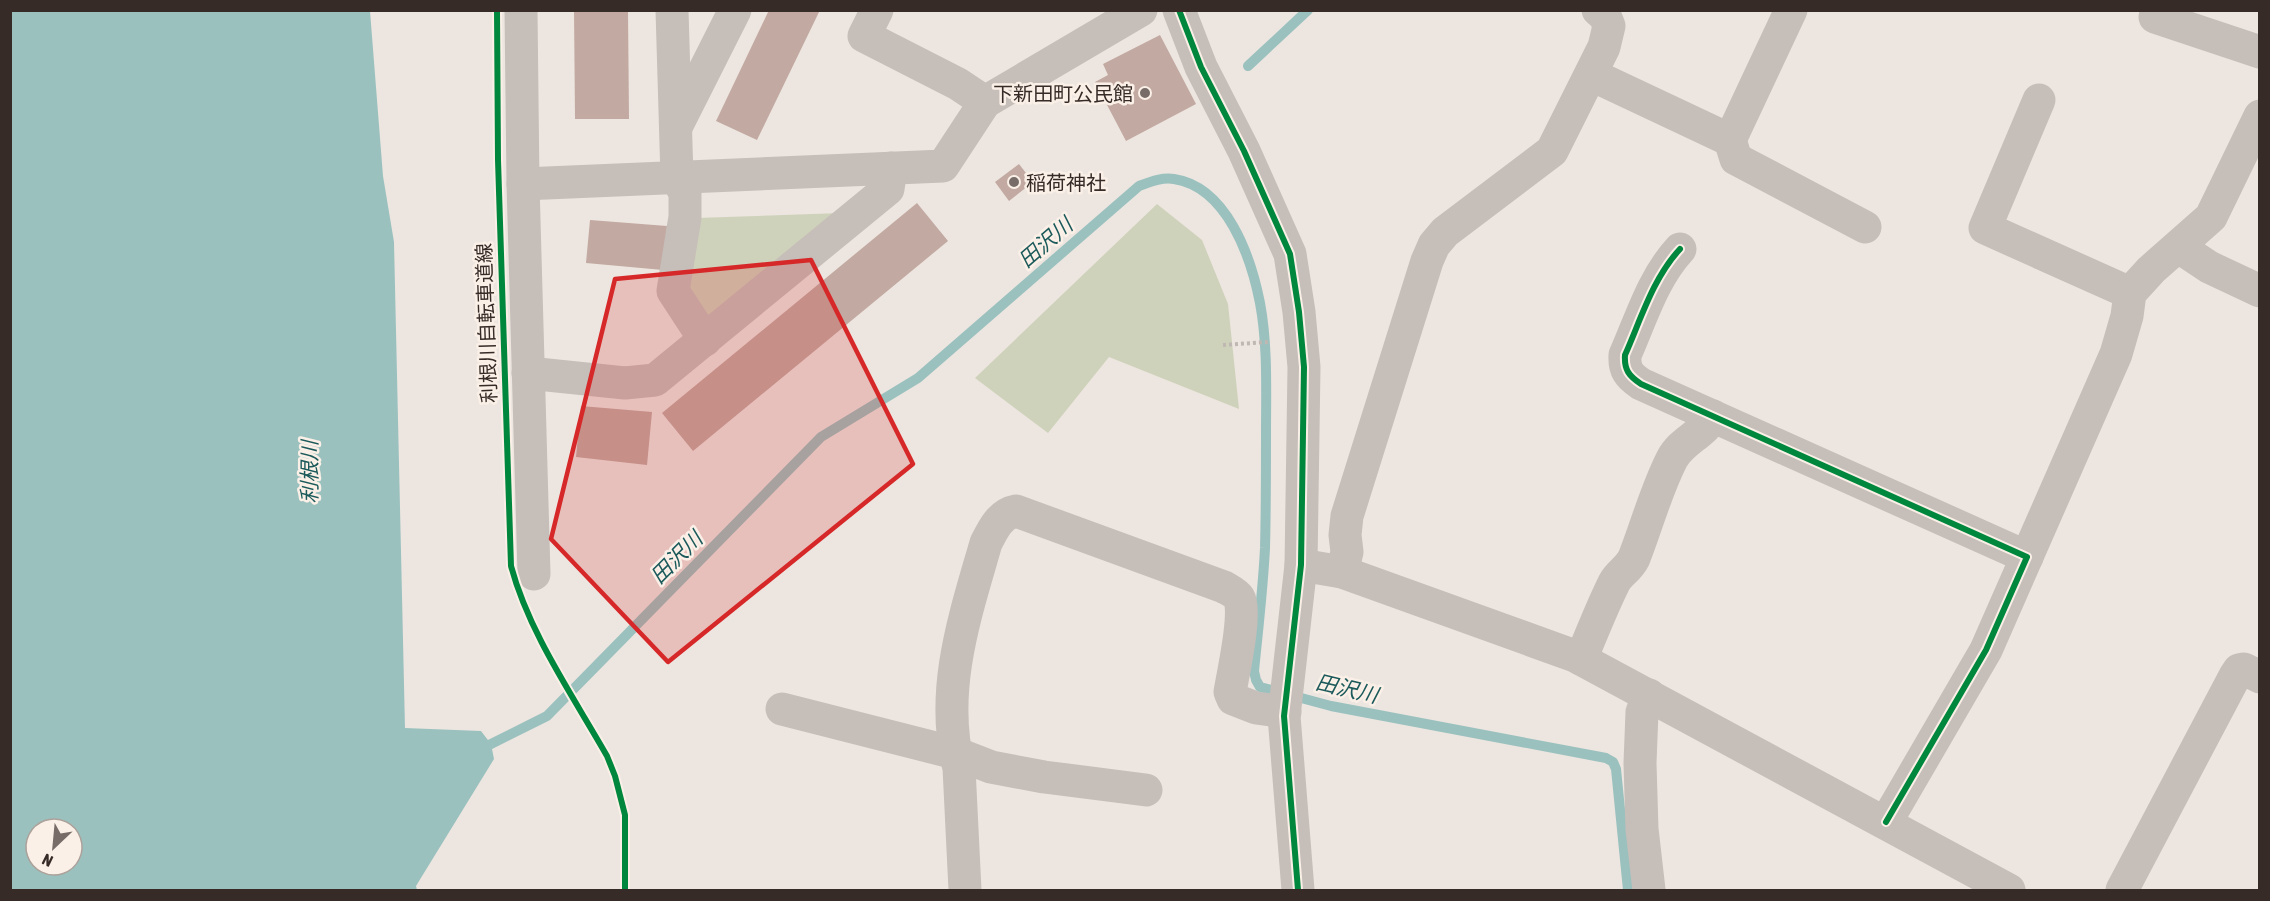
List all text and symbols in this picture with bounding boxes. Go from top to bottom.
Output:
place label: 下新田町公民館 [993,82,1133,105]
marker: 下新田町公民館 [1138,86,1152,100]
place label: 稲荷神社 [1026,171,1106,194]
marker: 稲荷神社 [1007,175,1021,189]
water label: 田沢川 [1013,211,1078,272]
street label: 利根川自転車道線 [472,243,500,403]
water label: 利根川 [297,439,321,504]
water label: 田沢川 [645,525,708,588]
water label: 田沢川 [1314,669,1382,707]
north arrow [24,817,84,877]
text: N [39,850,56,871]

